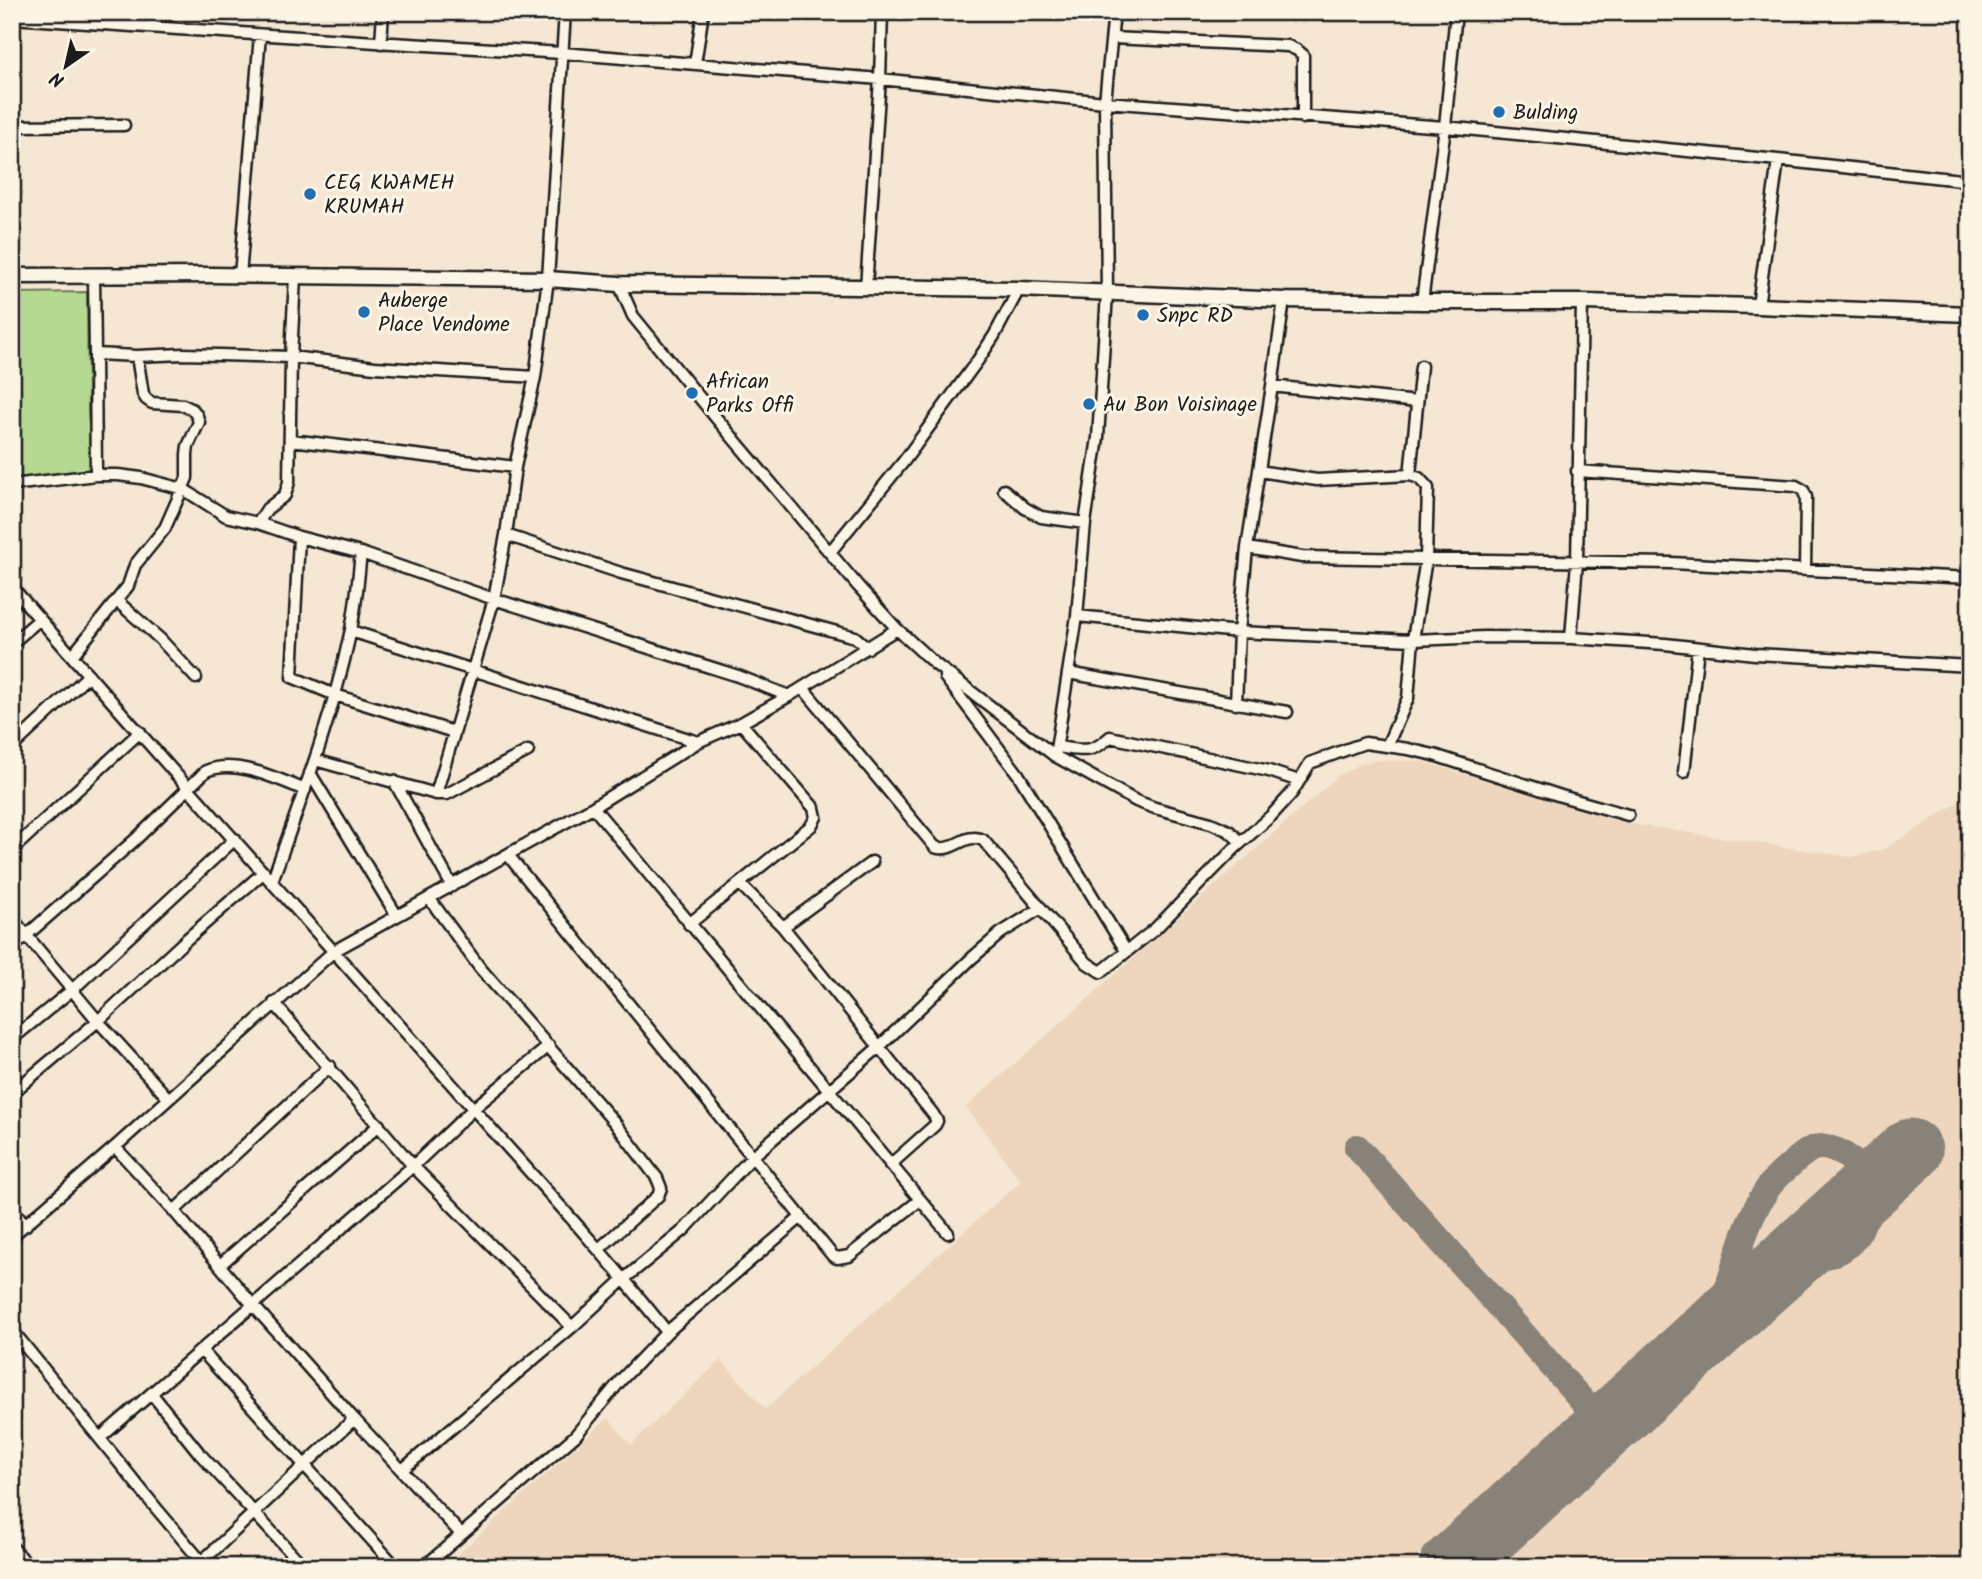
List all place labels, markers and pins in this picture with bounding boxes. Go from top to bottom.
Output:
place label: Bulding [1513,97,1578,130]
marker: Bulding [1491,104,1507,120]
place label: CEG KWAMEH KRUMAH [324,167,455,224]
marker: CEG KWAMEH KRUMAH [302,186,318,202]
place label: Auberge Place Vendome [378,285,510,342]
place label: Snpc RD [1157,300,1233,333]
marker: Auberge Place Vendome [356,304,372,320]
marker: Snpc RD [1135,307,1151,323]
place label: African Parks Offi [706,366,794,423]
marker: African Parks Offi [684,385,700,401]
place label: Au Bon Voisinage [1103,389,1257,422]
marker: Au Bon Voisinage [1081,396,1097,412]

